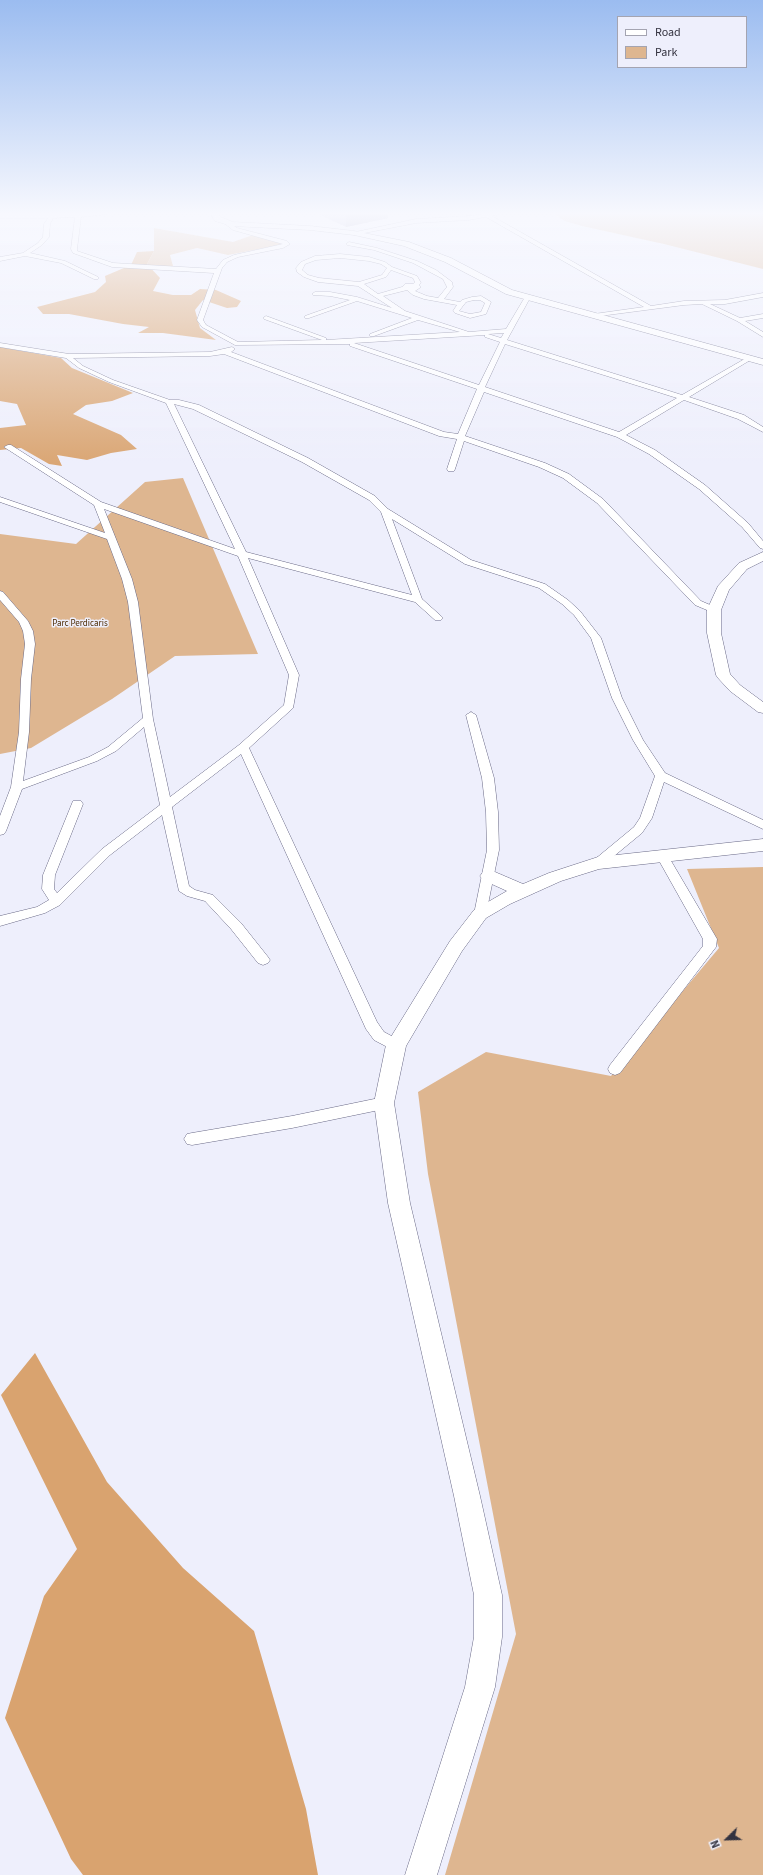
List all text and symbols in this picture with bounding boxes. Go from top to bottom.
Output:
legend [617,16,747,68]
text: Road [655,24,681,41]
text: Park [655,44,677,61]
park label: Parc Perdicaris [52,619,108,629]
north arrow [707,1819,747,1859]
text: N [707,1838,724,1850]

